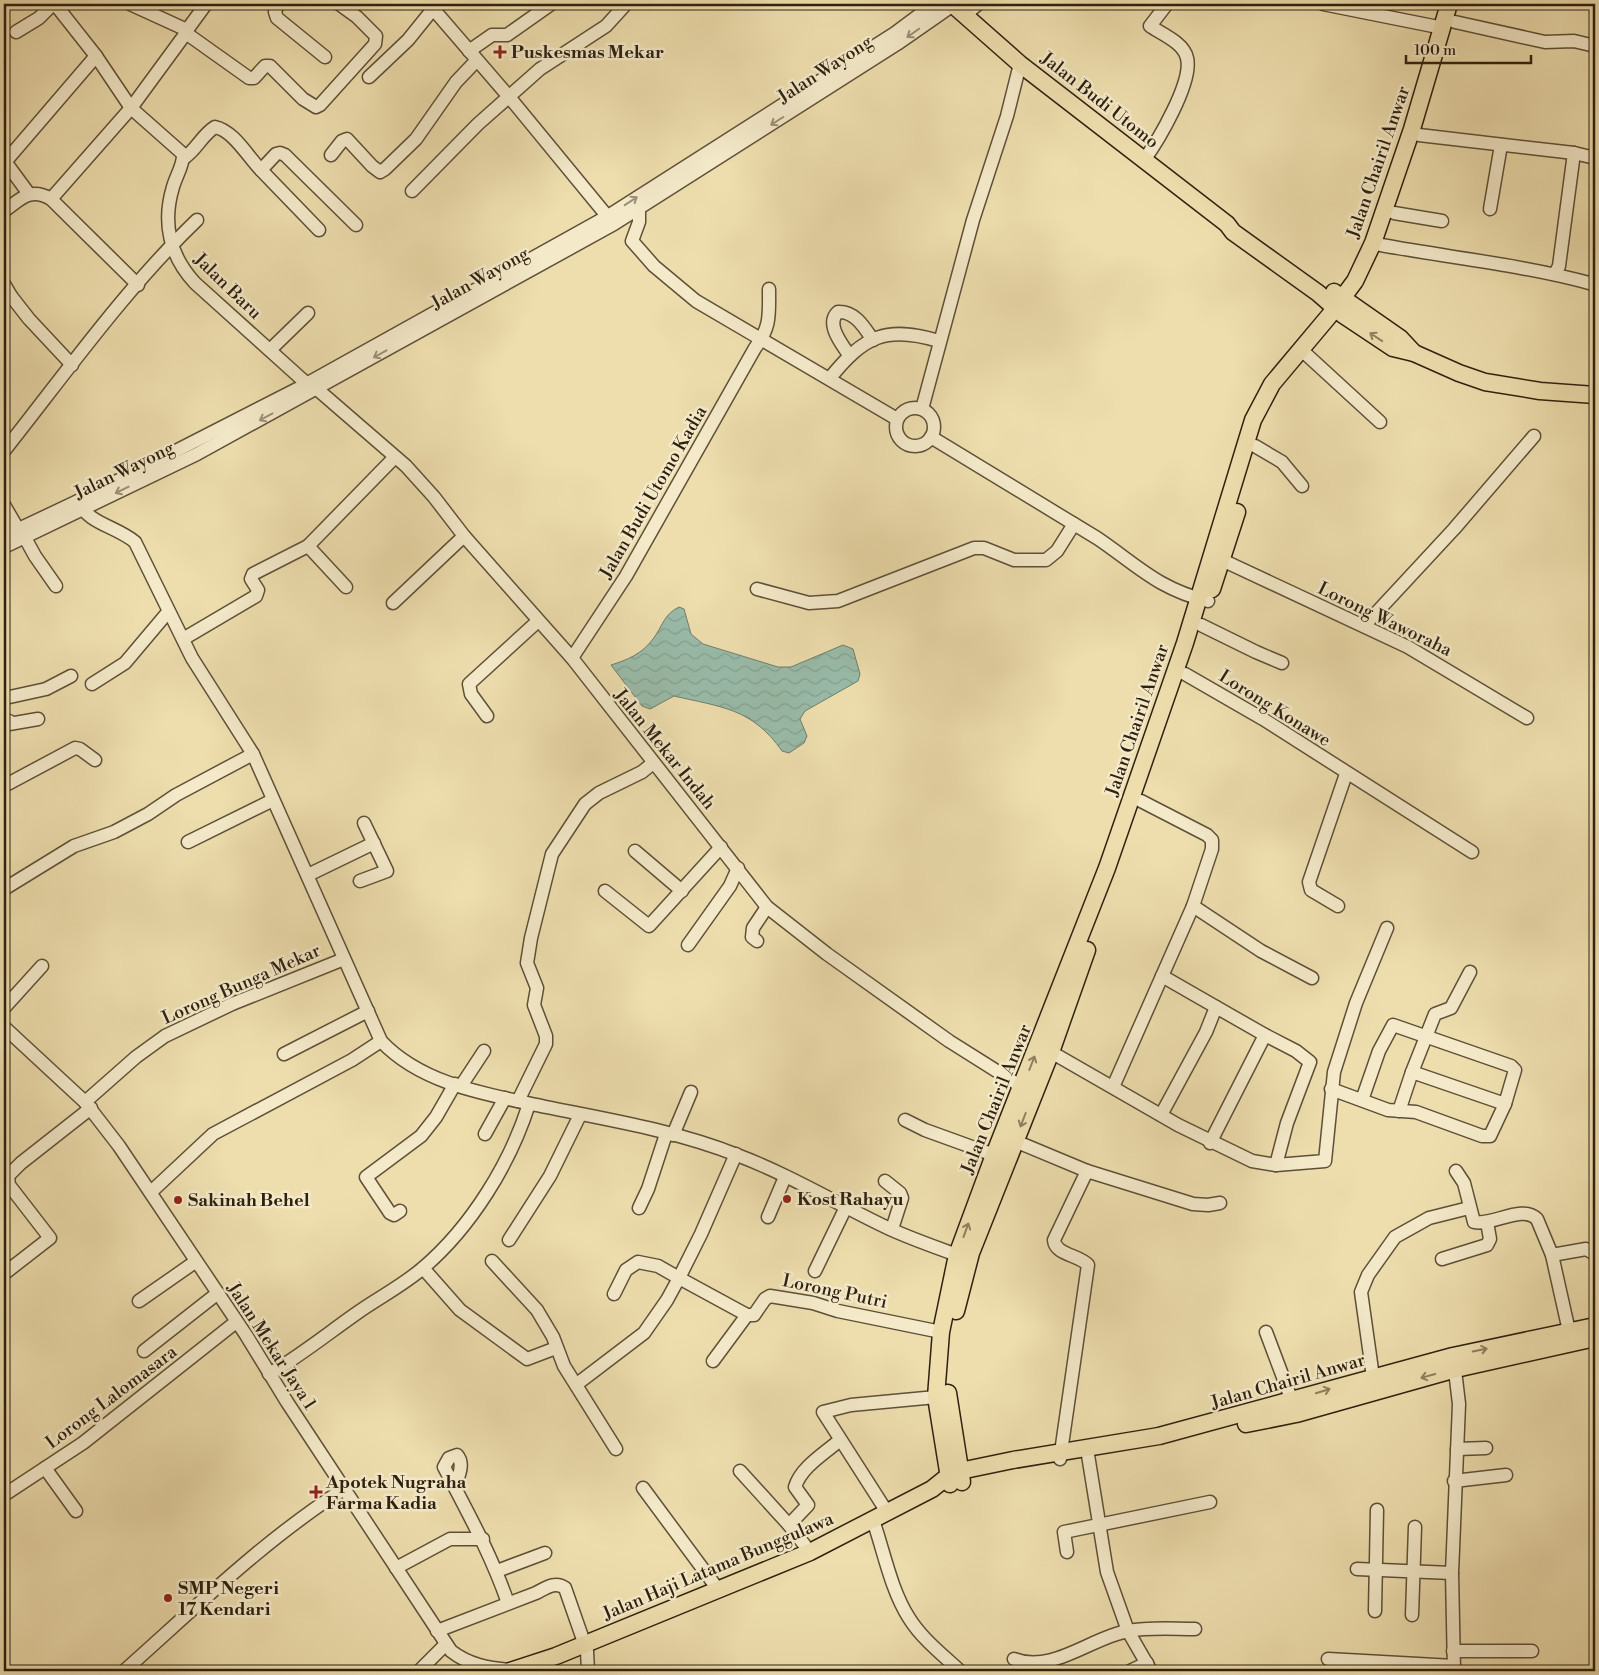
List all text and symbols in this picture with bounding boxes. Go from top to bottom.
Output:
one-way arrow [906,28,920,38]
street label: Jalan Wayong [773,30,878,109]
scale bar [1406,32,1532,64]
place label: Puskesmas Mekar [511,41,664,64]
text: 100 m [1414,41,1456,60]
marker: Puskesmas Mekar [493,45,507,59]
street label: Jalan Budi Utomo [1035,47,1163,154]
street label: Jalan Chairil Anwar [1341,83,1415,242]
one-way arrow [770,117,784,127]
one-way arrow [624,196,638,206]
street label: Jalan Wayong [426,242,534,315]
street label: Jalan Baru [188,248,267,325]
one-way arrow [1370,332,1384,342]
one-way arrow [373,350,388,359]
street label: Jalan Budi Utomo Kadia [594,401,713,584]
one-way arrow [260,412,274,422]
street label: Jalan Wayong [70,436,179,505]
one-way arrow [114,485,129,495]
street label: Lorong Waworaha [1314,577,1457,662]
street label: Jalan Chairil Anwar [1100,641,1174,800]
street label: Lorong Konawe [1214,665,1335,752]
street label: Jalan Mekar Indah [608,683,721,815]
street label: Lorong Bunga Mekar [158,939,324,1030]
street label: Jalan Chairil Anwar [956,1021,1037,1178]
one-way arrow [1028,1056,1037,1071]
one-way arrow [1018,1112,1027,1127]
place label: Kost Rahayu [797,1188,904,1211]
place label: Sakinah Behel [188,1189,310,1212]
marker: Kost Rahayu [781,1193,793,1205]
marker: Sakinah Behel [172,1194,184,1206]
one-way arrow [962,1223,971,1239]
street label: Lorong Putri [780,1269,889,1314]
street label: Jalan Mekar Jaya 1 [221,1278,321,1414]
street label: Lorong Lalomasara [41,1340,182,1454]
one-way arrow [1471,1345,1487,1355]
street label: Jalan Chairil Anwar [1207,1348,1368,1415]
one-way arrow [1421,1372,1437,1381]
one-way arrow [1314,1386,1330,1396]
place label: Apotek Nugraha Farma Kadia [325,1471,467,1515]
marker: Apotek Nugraha Farma Kadia [310,1486,322,1498]
street label: Jalan Haji Latama Bunggulawa [598,1507,838,1626]
place label: SMP Negeri 17 Kendari [178,1577,279,1621]
marker: SMP Negeri 17 Kendari [162,1592,174,1604]

